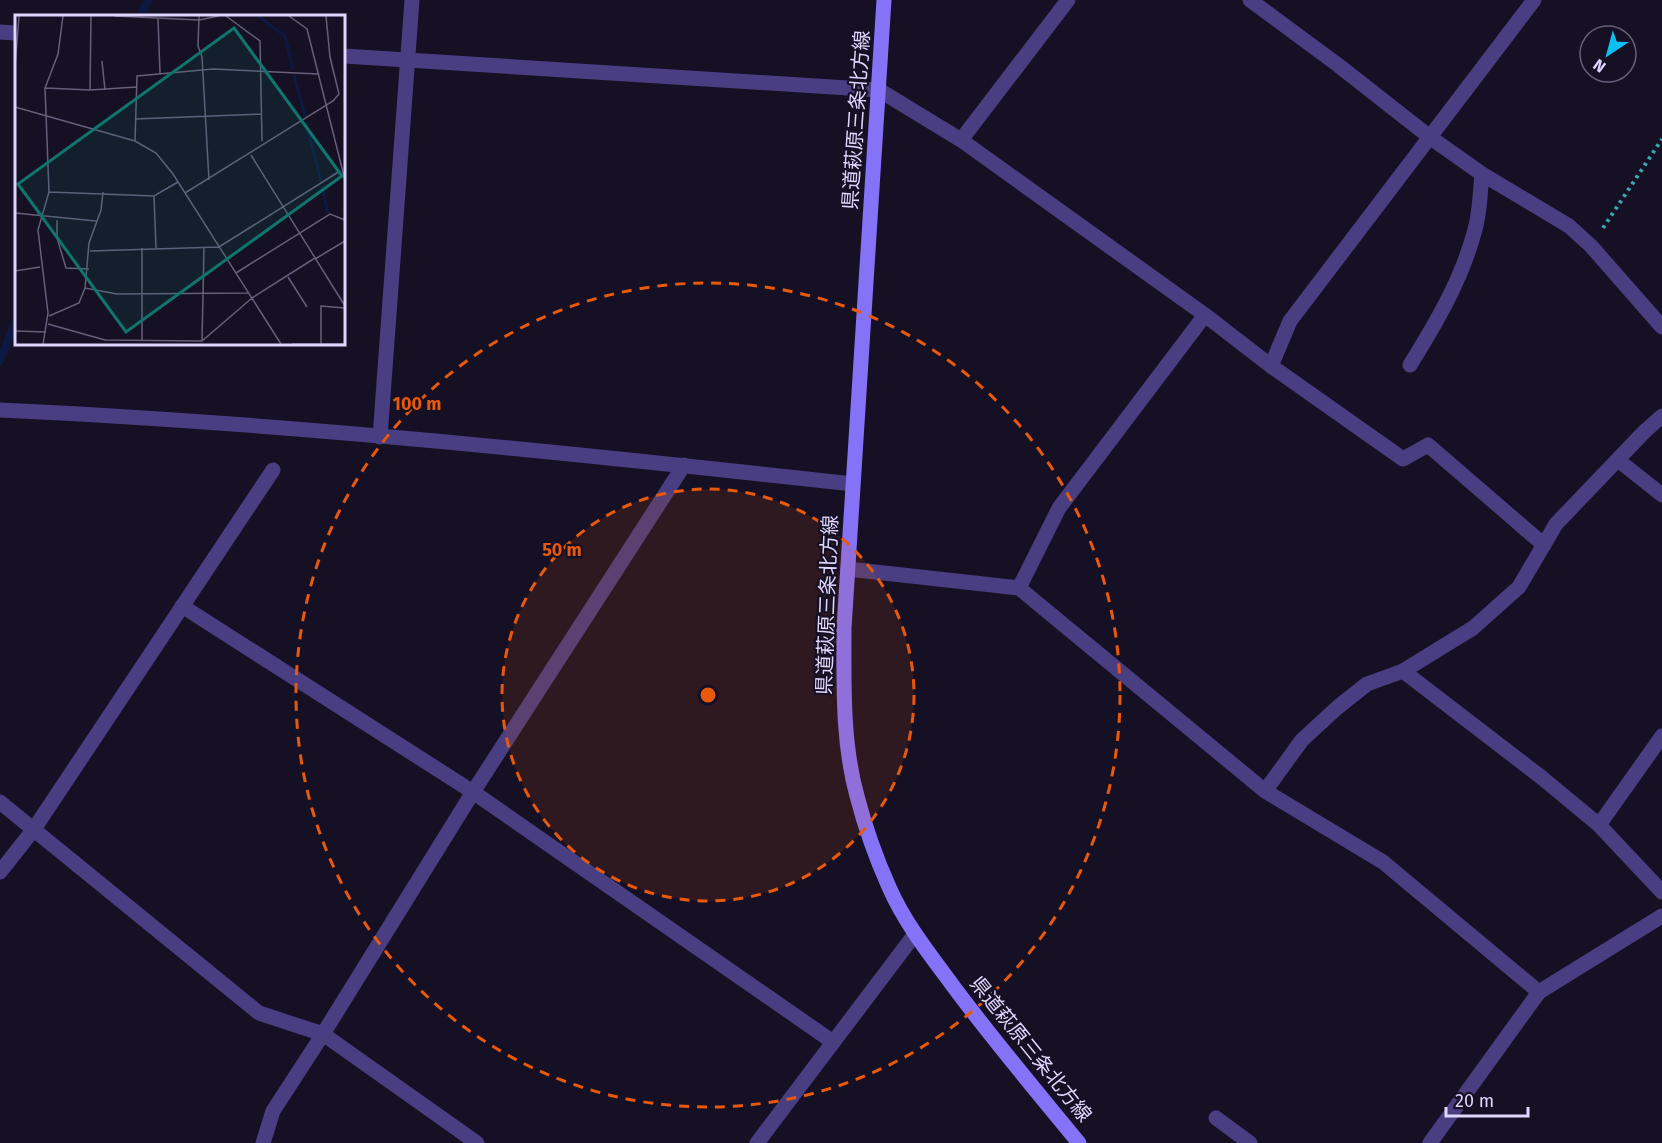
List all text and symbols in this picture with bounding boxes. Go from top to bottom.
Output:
inset map [15,15,345,345]
north arrow [1578,24,1638,84]
street label: 県道萩原三条北方線 [838,29,874,211]
text: N [1590,55,1609,77]
text: 100 m [393,393,441,415]
street label: 県道萩原三条北方線 [812,515,842,695]
text: 50 m [542,539,582,561]
centre of rings [698,685,718,705]
street label: 県道萩原三条北方線 [965,972,1097,1126]
scale bar [1446,1080,1528,1118]
text: 20 m [1455,1090,1494,1112]

